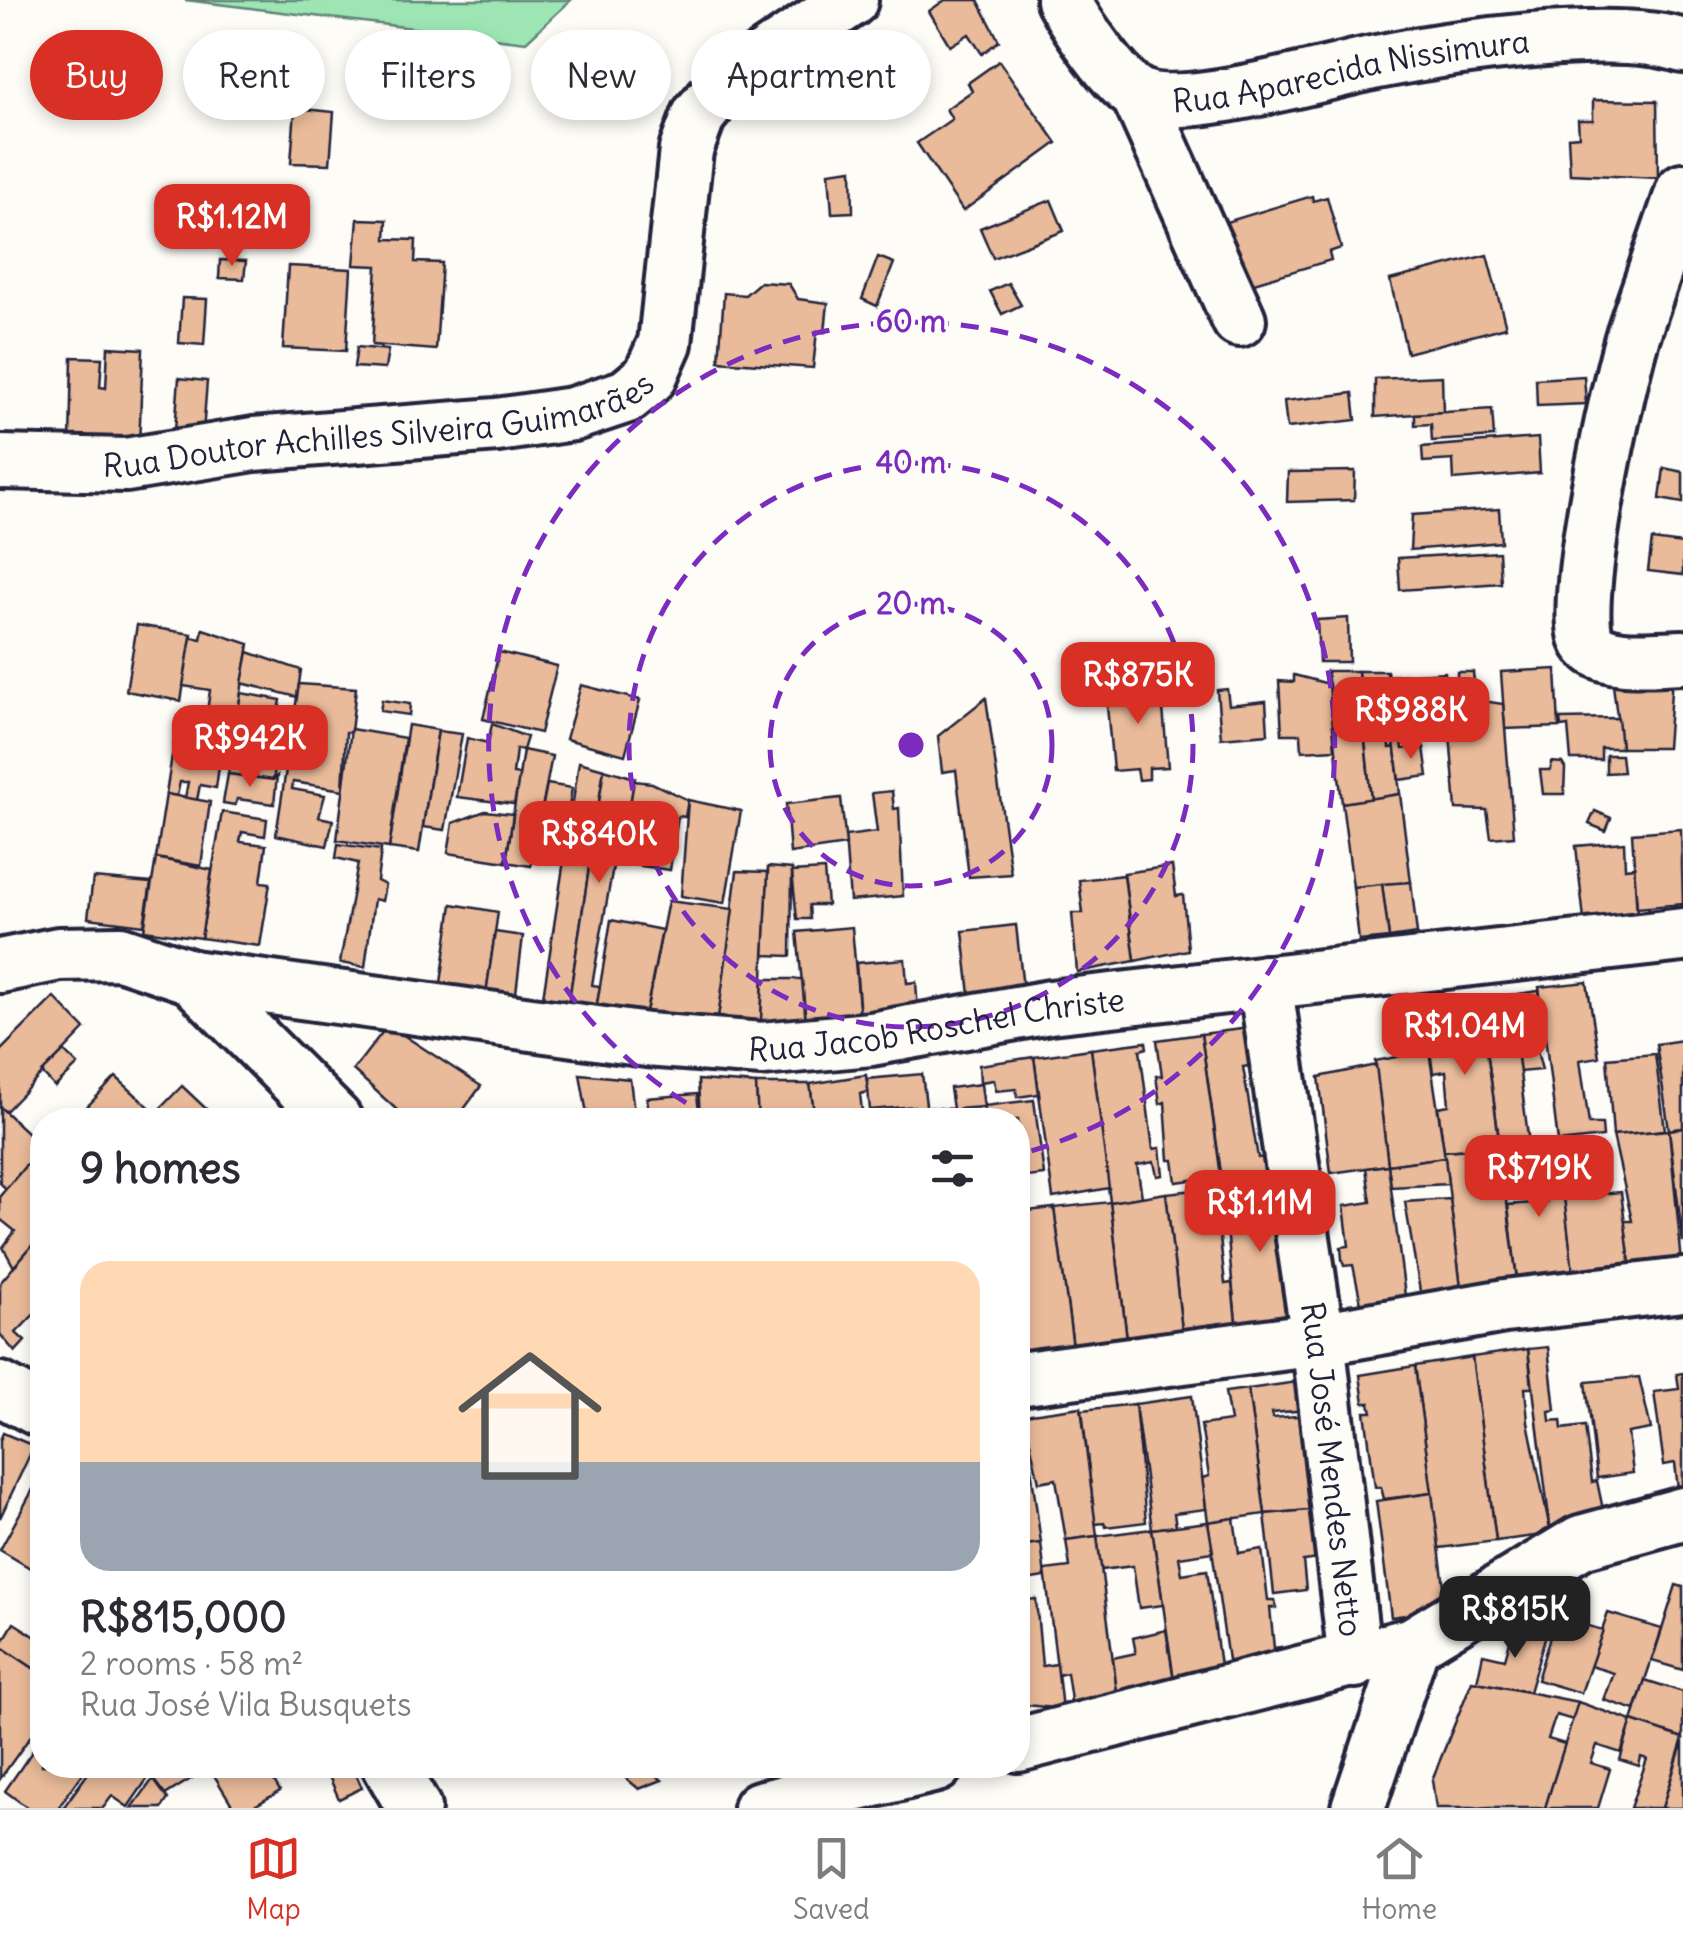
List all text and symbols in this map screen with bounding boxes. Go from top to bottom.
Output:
street label: Rua Aparecida Nissimura [1171,20,1531,121]
chip: Buy [30,30,163,120]
chip: Rent [183,30,325,120]
chip: Filters [345,30,511,120]
chip: New [531,30,671,120]
chip: Apartment [691,30,931,120]
pin: R$1.12M [140,184,324,269]
text: R$1.12M [176,196,288,237]
text: 60 m [876,302,946,340]
street label: Rua Doutor Achilles Silveira Guimarães [102,362,662,486]
text: 40 m [876,443,946,481]
text: 20 m [876,584,946,622]
pin: R$875K [1057,642,1219,727]
text: R$875K [1083,654,1193,695]
pin: R$988K [1330,677,1492,762]
text: R$988K [1354,689,1468,730]
pin: R$942K [169,705,331,790]
text: R$942K [194,717,306,758]
centre of rings [893,727,929,763]
pin: R$840K [518,801,680,886]
text: R$840K [541,813,657,854]
street label: Rua Jacob Roschel Christe [747,978,1127,1070]
pin: R$1.04M [1373,993,1557,1078]
text: R$1.04M [1404,1005,1526,1046]
pin: R$719K [1458,1135,1620,1220]
icon: filters [925,1141,980,1196]
text: 9 homes [80,1142,241,1194]
text: R$719K [1487,1147,1591,1188]
pin: R$1.11M [1168,1170,1352,1255]
text: R$1.11M [1207,1182,1313,1223]
street label: Rua José Mendes Netto [1292,1299,1373,1639]
icon: home [440,1326,620,1506]
pin: R$815K [1434,1576,1596,1661]
text: R$815K [1461,1588,1569,1629]
text: R$815,000 [80,1591,287,1643]
text: 2 rooms · 58 m² [80,1643,303,1684]
text: Rua José Vila Busquets [80,1684,411,1725]
tab: Map [246,1831,301,1927]
tab: Saved [793,1831,870,1927]
tab: Home [1362,1831,1437,1927]

